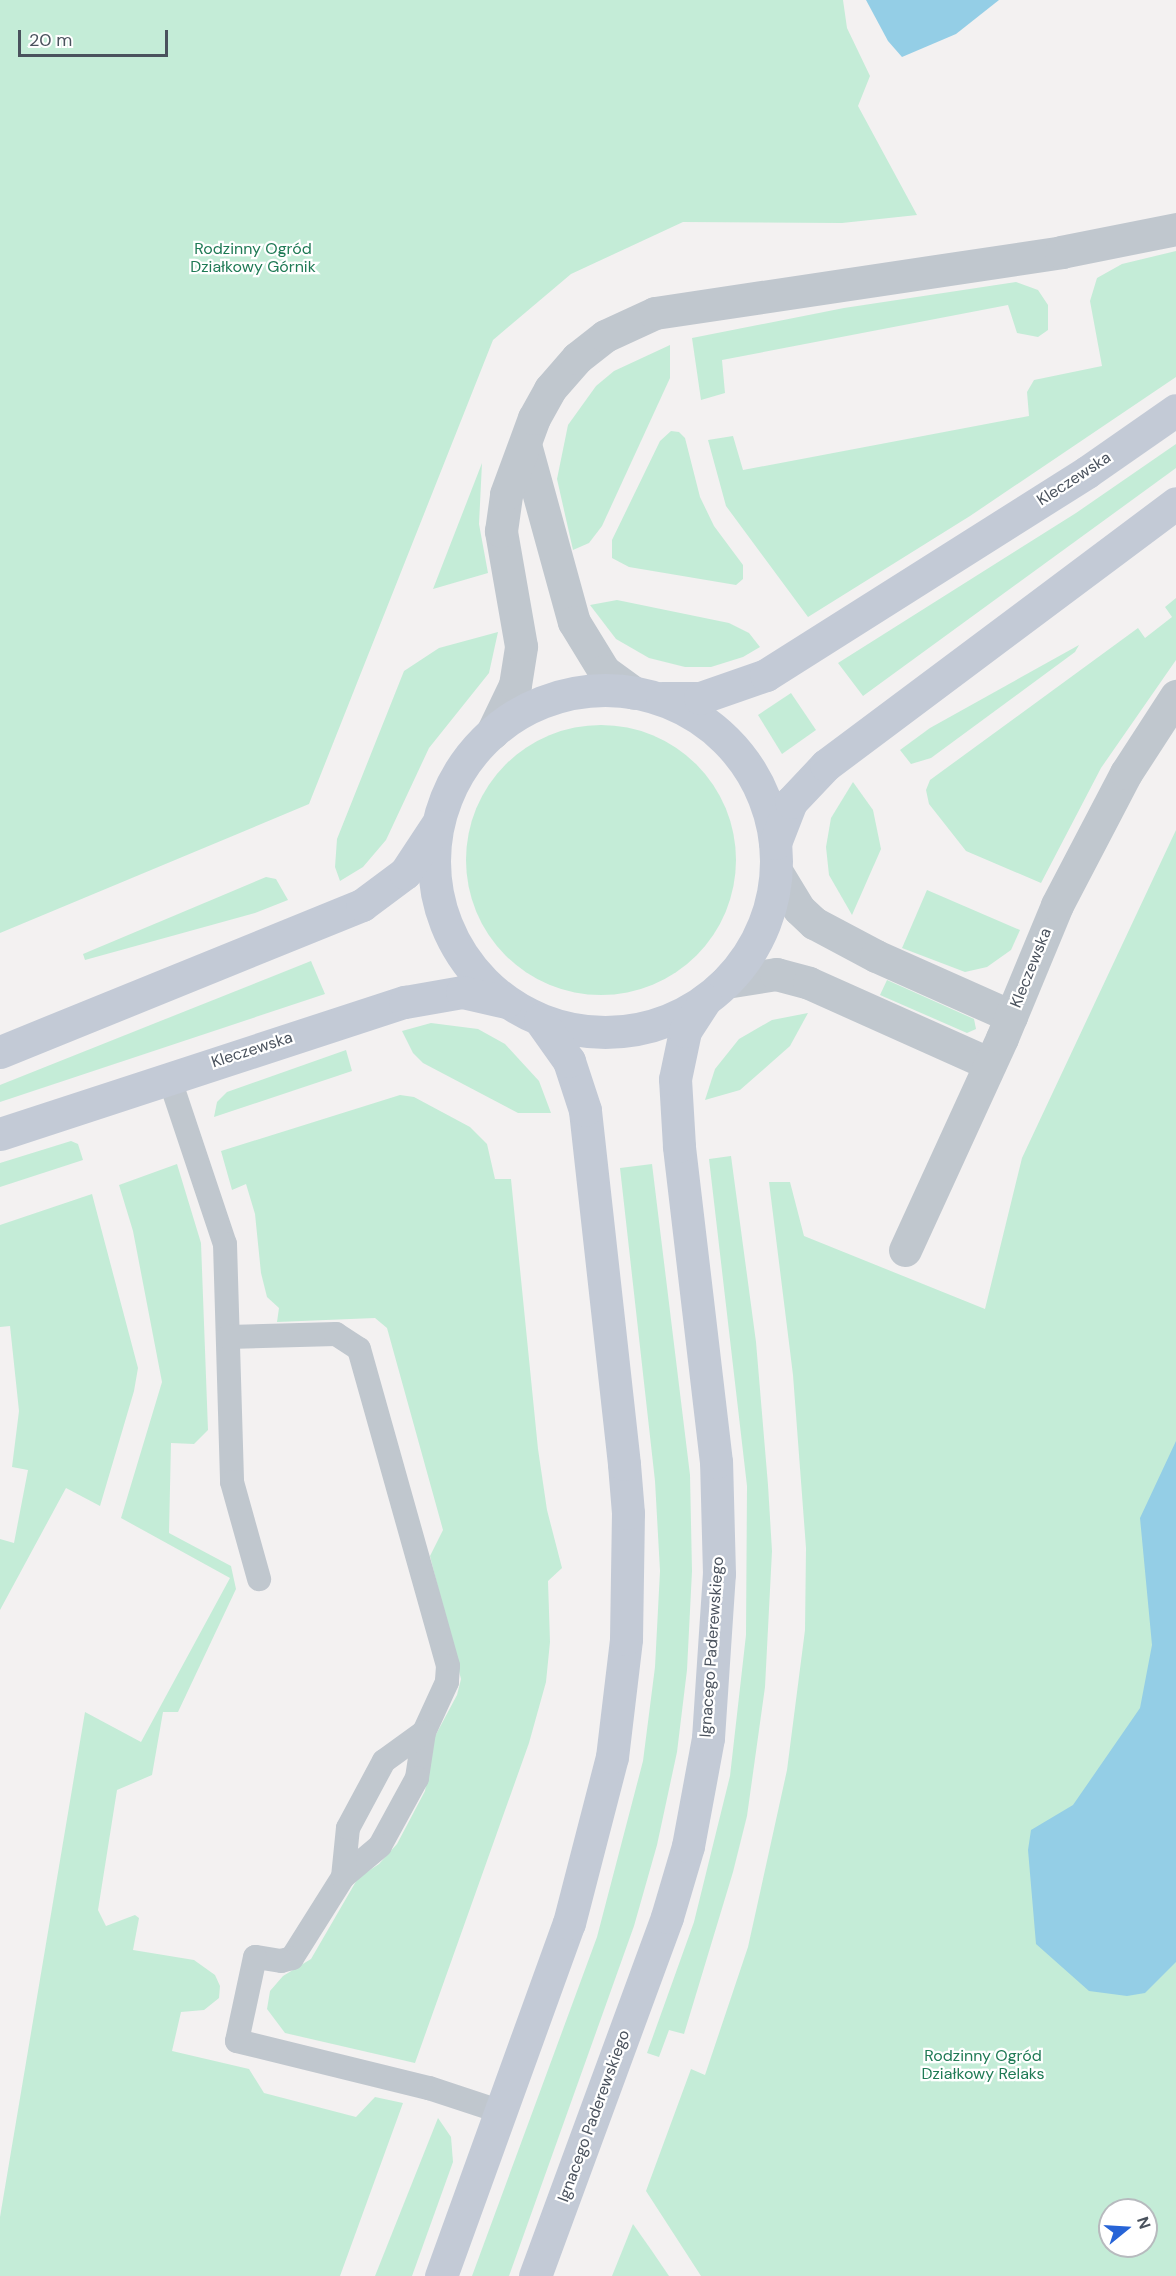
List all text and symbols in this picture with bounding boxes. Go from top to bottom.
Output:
scale bar [21,18,171,56]
text: 20 m [29,28,72,52]
park label: Rodzinny Ogród Działkowy Górnik [190,239,316,277]
street label: Kleczewska [1033,448,1115,510]
street label: Kleczewska [1006,925,1056,1011]
street label: Kleczewska [209,1028,295,1072]
street label: Ignacego Paderewskiego [696,1556,728,1738]
street label: Ignacego Paderewskiego [554,2027,634,2205]
park label: Rodzinny Ogród Działkowy Relaks [922,2046,1044,2084]
north arrow [1098,2198,1158,2258]
text: N [1132,2214,1155,2232]

